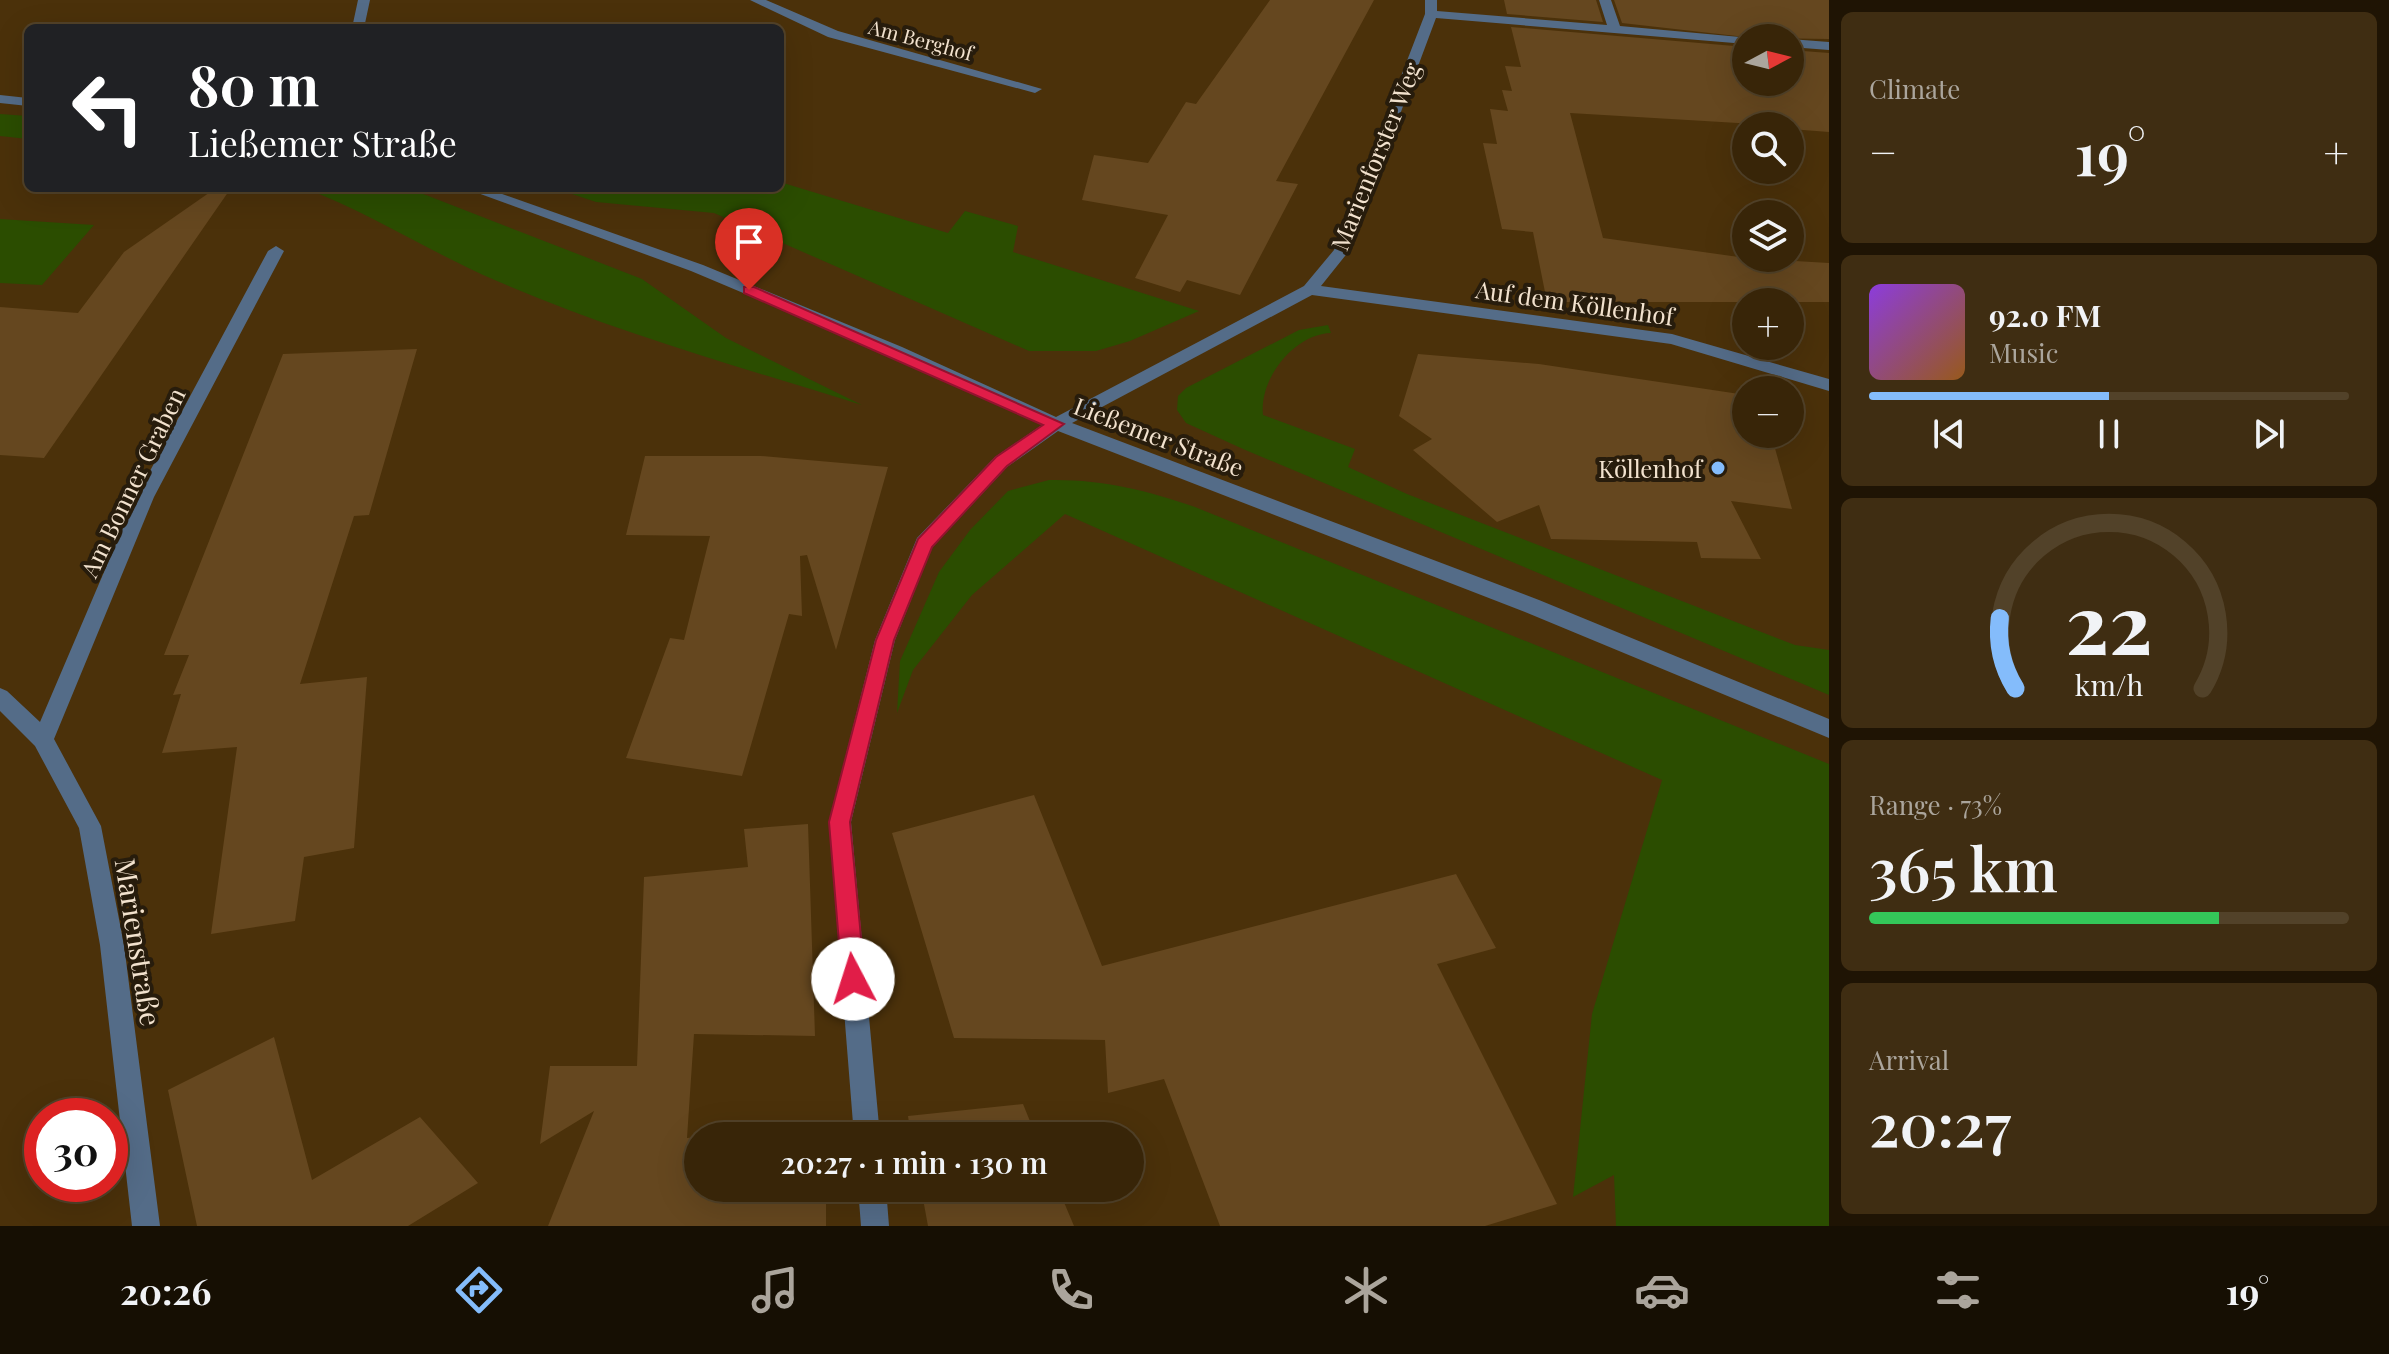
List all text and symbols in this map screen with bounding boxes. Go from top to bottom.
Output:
street label: Am Berghof [865,12,977,66]
north arrow [1732,24,1804,96]
map controls [1732,24,1804,448]
text: 80 m [188,46,319,121]
icon: left [56,56,160,160]
street label: Marienforster Weg [1323,57,1427,255]
text: Climate [1869,71,1960,106]
text: 19° [2074,111,2146,191]
button: search [1732,112,1804,184]
text: Ließemer Straße [188,118,457,166]
text: − [1869,121,1897,180]
text: + [2323,121,2349,180]
button: layers [1732,200,1804,272]
pin [715,208,783,290]
icon: arrive [727,220,771,264]
street label: Auf dem Köllenhof [1473,272,1678,332]
button: + [1732,288,1804,360]
text: 92.0 FM [1989,295,2101,335]
text: Music [1989,335,2058,370]
button: − [1732,376,1804,448]
street label: Am Bonner Graben [72,382,192,583]
street label: Ließemer Straße [1070,389,1248,483]
icon: previous [1927,412,1971,456]
icon: pause [2087,412,2131,456]
icon: next [2247,412,2291,456]
place label: Köllenhof [1598,452,1704,484]
marker: Köllenhof [1709,459,1727,477]
text: 22 [2065,565,2153,676]
text: km/h [2075,665,2143,703]
text: Range · 73% [1869,787,2002,822]
text: 365 km [1869,827,2058,907]
street label: Marienstraße [108,856,170,1028]
position arrow [811,937,895,1021]
text: Arrival [1869,1042,1949,1077]
text: 20:27 [1869,1082,2011,1162]
speed limit sign: 30 [24,1098,128,1202]
text: 20:27 · 1 min · 130 m [781,1142,1048,1182]
icon: directions [451,1262,507,1318]
icon: music [747,1262,803,1318]
icon: phone [1043,1262,1099,1318]
icon: climate [1338,1262,1394,1318]
icon: car [1634,1262,1690,1318]
icon: filters [1930,1262,1986,1318]
text: 20:26 [120,1266,211,1314]
text: 19° [2226,1266,2269,1314]

